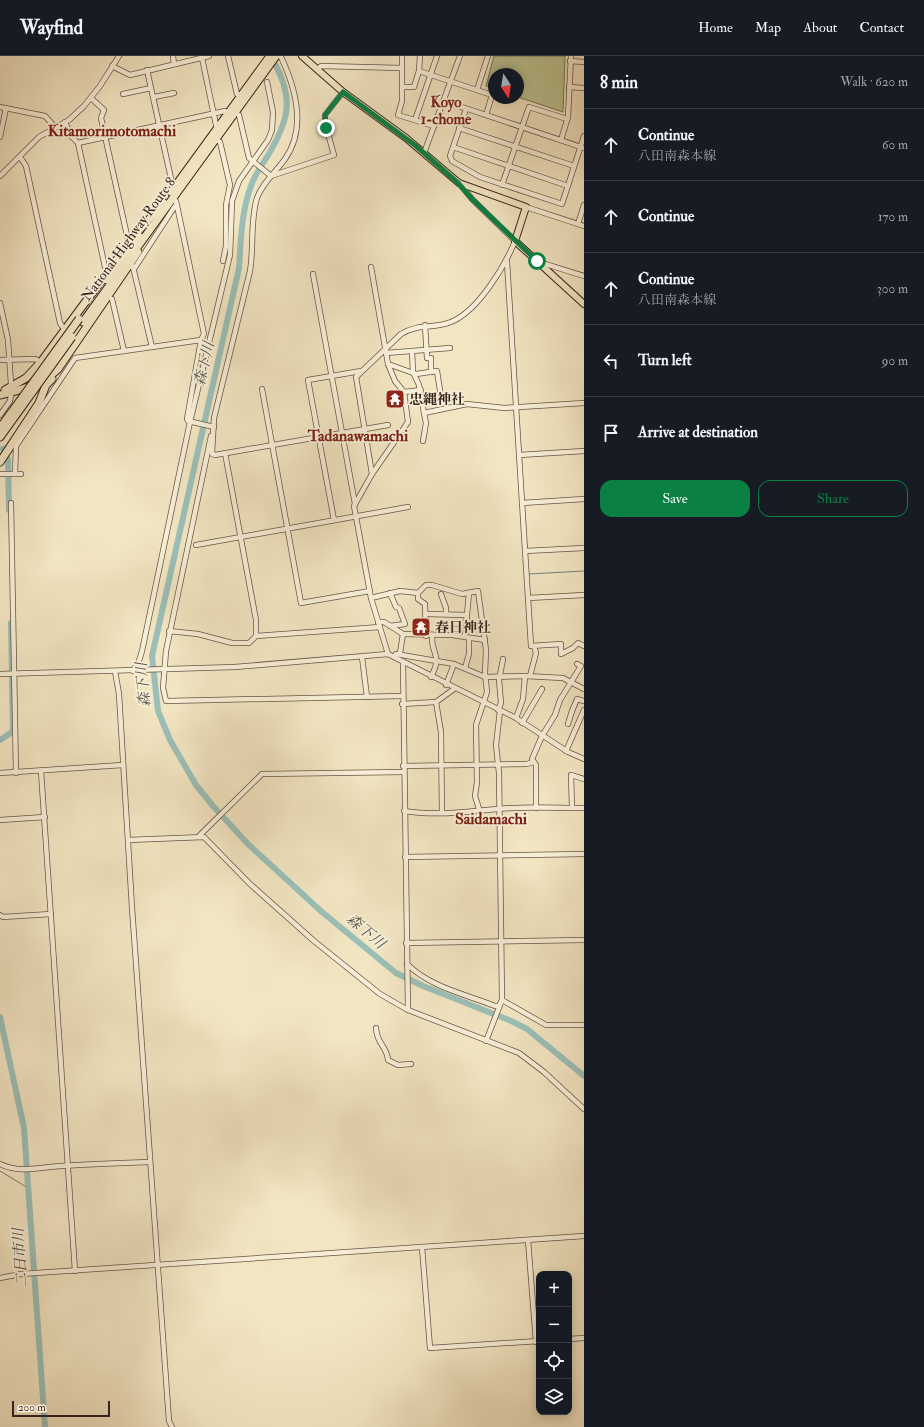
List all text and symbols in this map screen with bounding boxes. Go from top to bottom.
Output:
text: Wayfind [20,16,83,40]
text: Home [698,19,733,36]
text: Map [755,19,781,36]
text: About [803,19,837,36]
text: Contact [859,19,904,36]
north arrow [488,68,524,104]
text: 8 min [600,72,638,93]
text: Walk · 620 m [840,74,908,90]
district label: Koyo 1-chome [421,93,472,129]
route end [317,119,335,137]
district label: Kitamorimotomachi [48,121,177,141]
text: Continue [638,126,694,145]
icon: ahead [600,134,622,156]
text: 60 m [882,137,908,153]
text: 八田南森本線 [638,148,716,164]
street label: National Highway Route 8 [78,174,180,305]
icon: ahead [600,206,622,228]
text: Continue [638,207,694,226]
text: 170 m [878,209,908,225]
route start [528,252,546,270]
text: Continue [638,270,694,289]
icon: ahead [600,278,622,300]
text: 300 m [877,281,908,297]
text: 八田南森本線 [638,292,716,308]
water label: 森下川 [190,338,219,388]
icon: left [600,350,622,372]
text: Turn left [638,351,692,370]
text: 90 m [882,353,908,369]
temple icon: 忠縄神社 [384,388,406,410]
place label: 忠縄神社 [409,391,465,408]
icon: arrive [600,422,622,444]
text: Arrive at destination [638,423,758,442]
district label: Tadanawamachi [307,426,409,446]
button: Save [600,480,750,517]
button: Share [758,480,908,517]
temple icon: 春日神社 [410,616,432,638]
place label: 春日神社 [435,619,491,636]
water label: 森下川 [132,660,155,708]
district label: Saidamachi [455,809,528,829]
water label: 森下川 [342,910,391,954]
water label: 二日市川 [9,1225,32,1289]
map controls [536,1271,572,1415]
button: + [536,1271,572,1307]
button: − [536,1307,572,1343]
button: locate [536,1343,572,1379]
button: layers [536,1379,572,1415]
scale bar [12,1399,110,1418]
text: 200 m [18,1401,46,1414]

